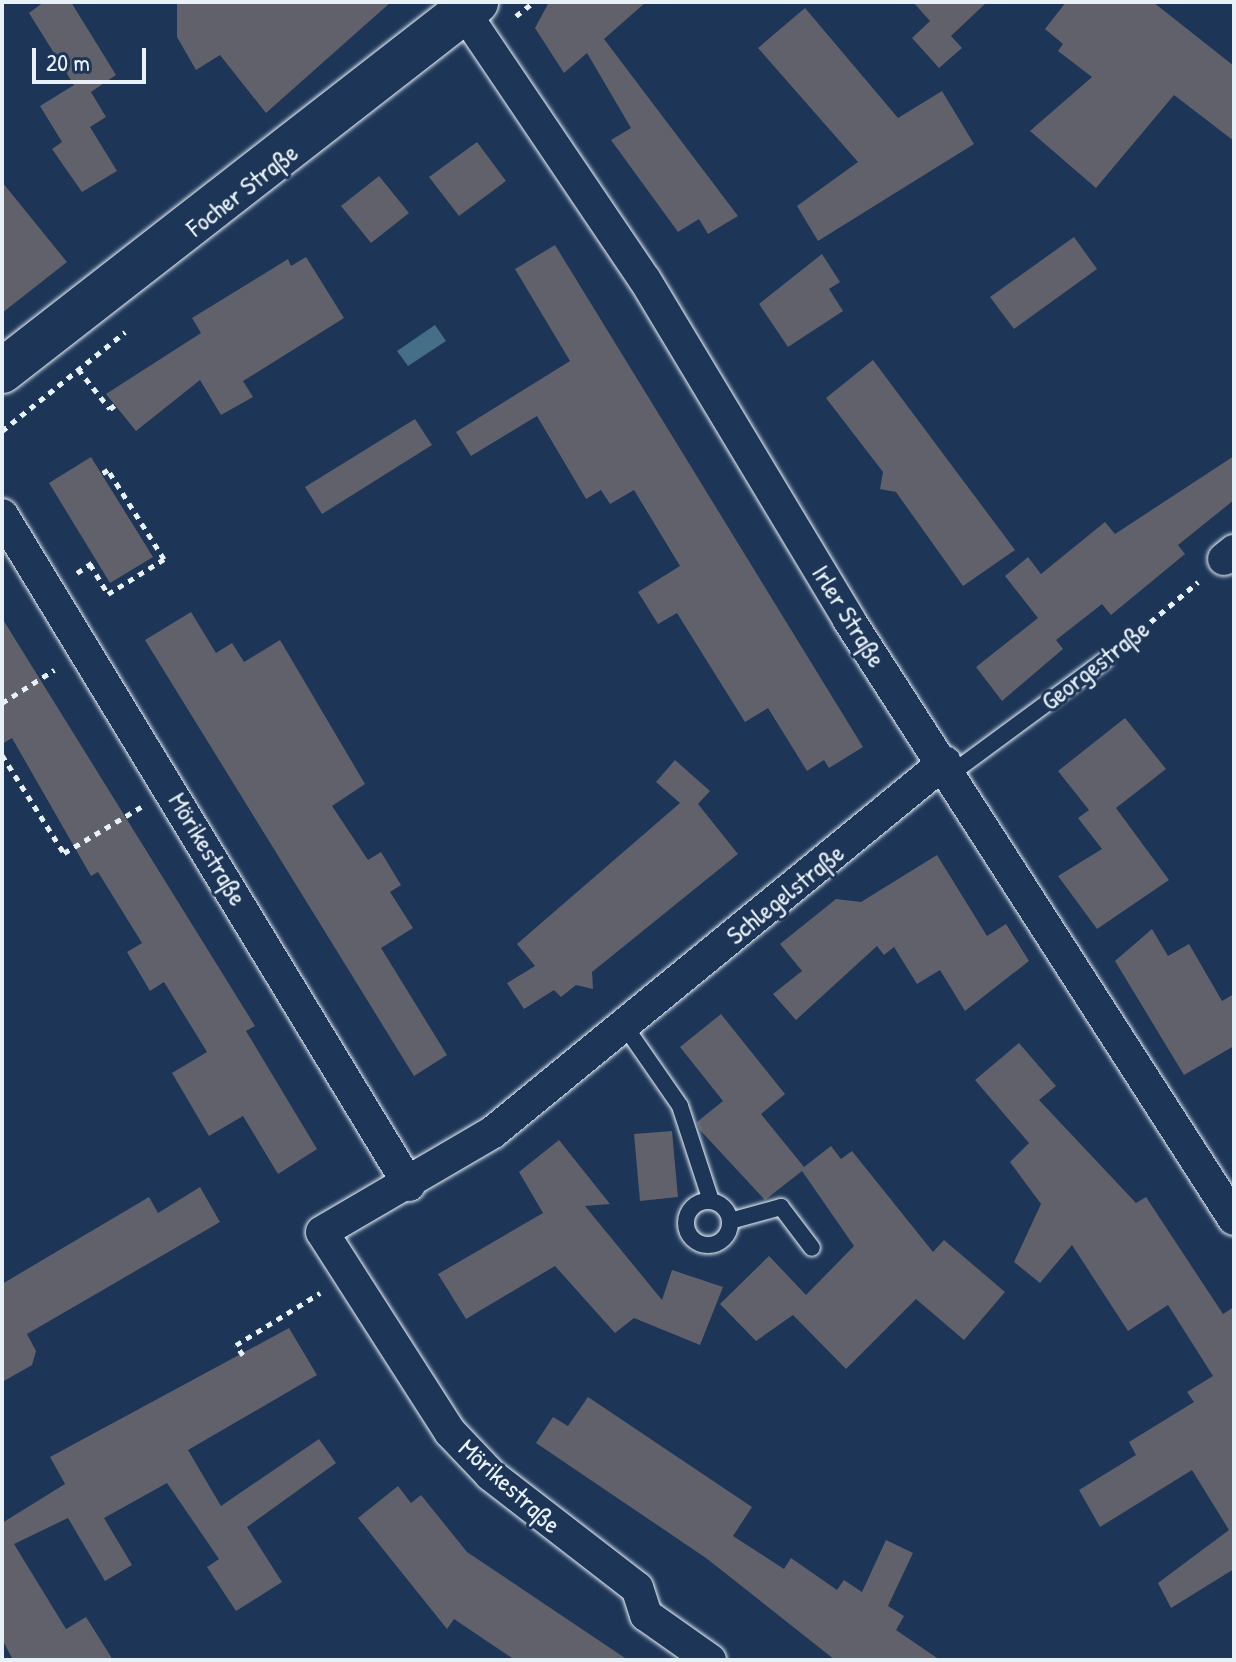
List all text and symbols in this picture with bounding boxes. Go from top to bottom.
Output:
scale bar [36,32,150,82]
text: 20 m [46,46,90,78]
street label: Focher Straße [180,137,304,243]
street label: Irler Straße [805,559,893,673]
street label: Georgestraße [1035,613,1155,717]
street label: Mörikestraße [162,787,254,911]
street label: Schlegelstraße [720,837,850,951]
street label: Mörikestraße [453,1432,567,1540]

